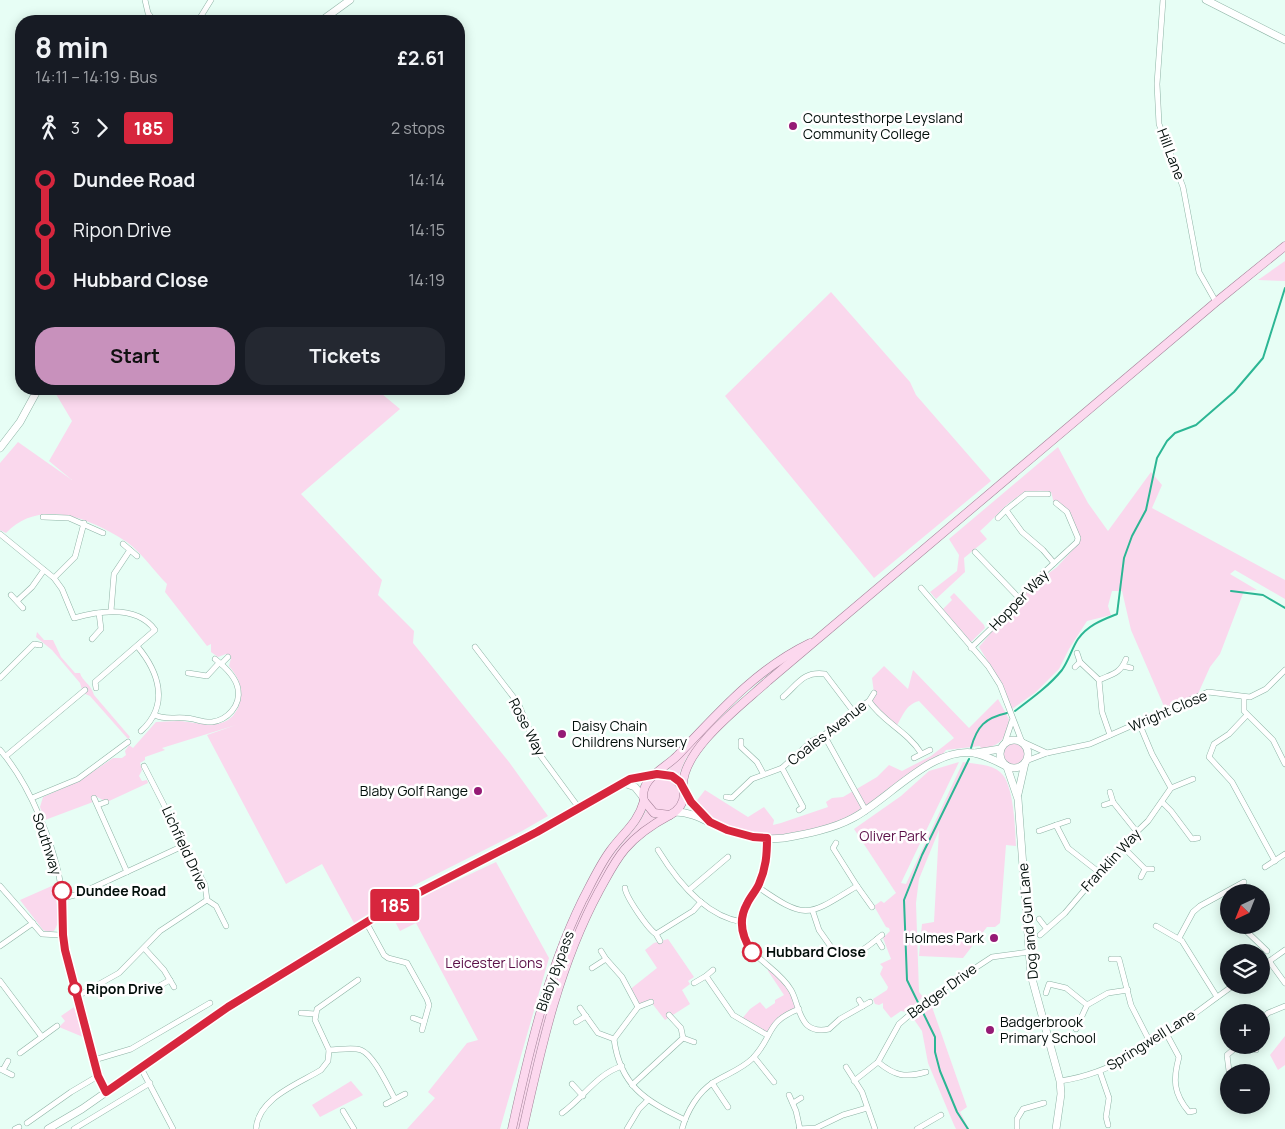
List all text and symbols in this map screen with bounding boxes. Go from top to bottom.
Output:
text: 8 min [35,28,108,66]
text: £2.61 [397,45,445,71]
text: 14:11 – 14:19 · Bus [35,66,157,88]
place label: Countesthorpe Leysland Community College [803,108,963,143]
icon: walk [35,114,63,142]
icon: forward [88,114,116,142]
text: 185 [134,116,163,140]
text: 3 [71,117,80,139]
text: 2 stops [391,117,445,139]
marker: Countesthorpe Leysland Community College [787,120,799,132]
street label: Hill Lane [1153,125,1190,182]
text: Dundee Road [73,167,195,193]
text: 14:14 [409,169,445,191]
text: Ripon Drive [73,217,171,243]
text: 14:15 [409,219,445,241]
text: Hubbard Close [73,267,208,293]
text: 14:19 [408,269,445,291]
button: Start [35,327,235,385]
button: Tickets [245,327,445,385]
street label: Hopper Way [985,565,1053,634]
street label: Wright Close [1126,685,1210,736]
street label: Rose Way [505,695,550,760]
street label: Coales Avenue [783,696,870,770]
place label: Daisy Chain Childrens Nursery [572,716,688,751]
marker: Daisy Chain Childrens Nursery [556,728,568,740]
place label: Blaby Golf Range [360,781,468,800]
marker: Blaby Golf Range [472,785,484,797]
street label: Lichfield Drive [158,803,213,893]
street label: Southway [29,810,67,878]
street label: Franklin Way [1077,824,1145,895]
park label: Oliver Park [859,826,928,845]
street label: Dog and Gun Lane [1013,862,1042,980]
marker: Dundee Road [52,881,72,901]
place label: Dundee Road [76,881,166,900]
north arrow [1220,884,1270,934]
map controls [1220,884,1270,1114]
line badge: 185 [366,889,424,921]
text: 185 [380,893,410,917]
street label: Blaby Bypass [531,928,578,1014]
place label: Holmes Park [905,928,985,947]
marker: Holmes Park [988,932,1000,944]
marker: Hubbard Close [742,942,762,962]
place label: Hubbard Close [766,942,866,961]
button: layers [1220,944,1270,994]
park label: Leicester Lions [445,953,543,972]
street label: Badger Drive [903,959,980,1022]
place label: Ripon Drive [86,979,163,998]
marker: Ripon Drive [68,982,82,996]
button: + [1220,1004,1270,1054]
street label: Springwell Lane [1103,1005,1199,1074]
place label: Badgerbrook Primary School [1000,1012,1096,1047]
marker: Badgerbrook Primary School [984,1024,996,1036]
button: − [1220,1064,1270,1114]

